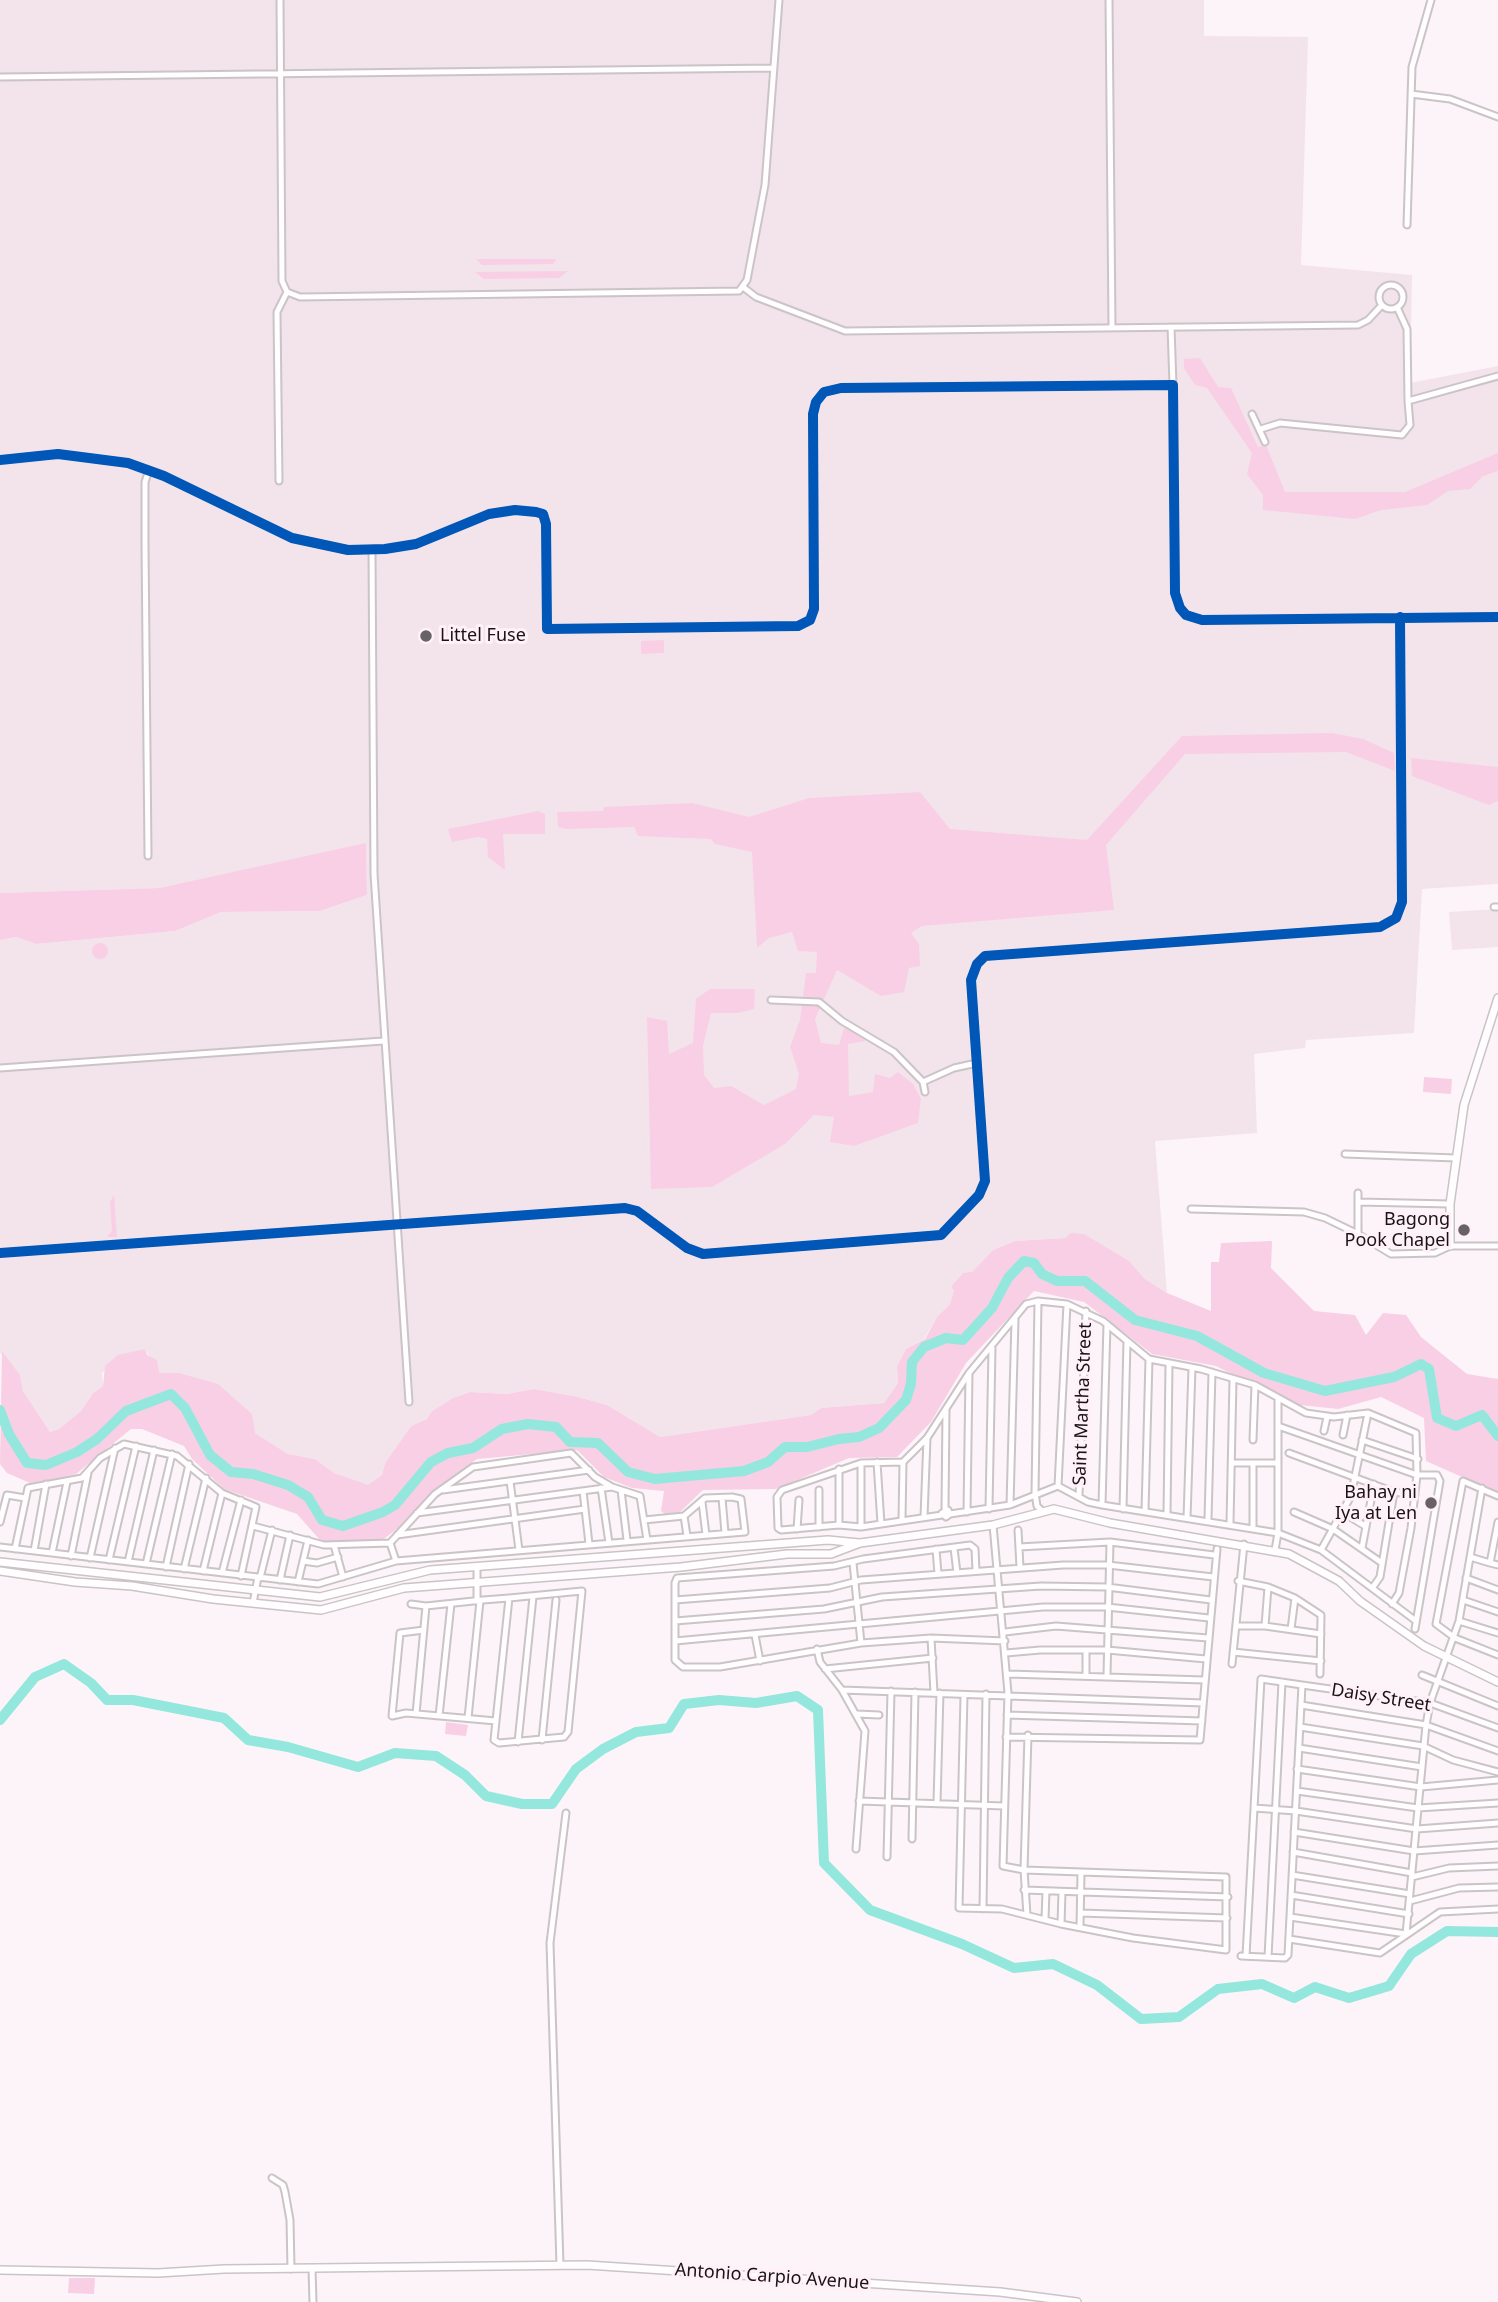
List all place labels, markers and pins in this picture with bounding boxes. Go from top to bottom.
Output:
place label: Littel Fuse [440,625,526,647]
marker: Littel Fuse [418,628,434,644]
place label: Bagong Pook Chapel [1345,1209,1450,1252]
marker: Bagong Pook Chapel [1456,1222,1472,1238]
place label: Bahay ni Iya at Len [1335,1482,1417,1524]
marker: Bahay ni Iya at Len [1423,1495,1439,1511]

